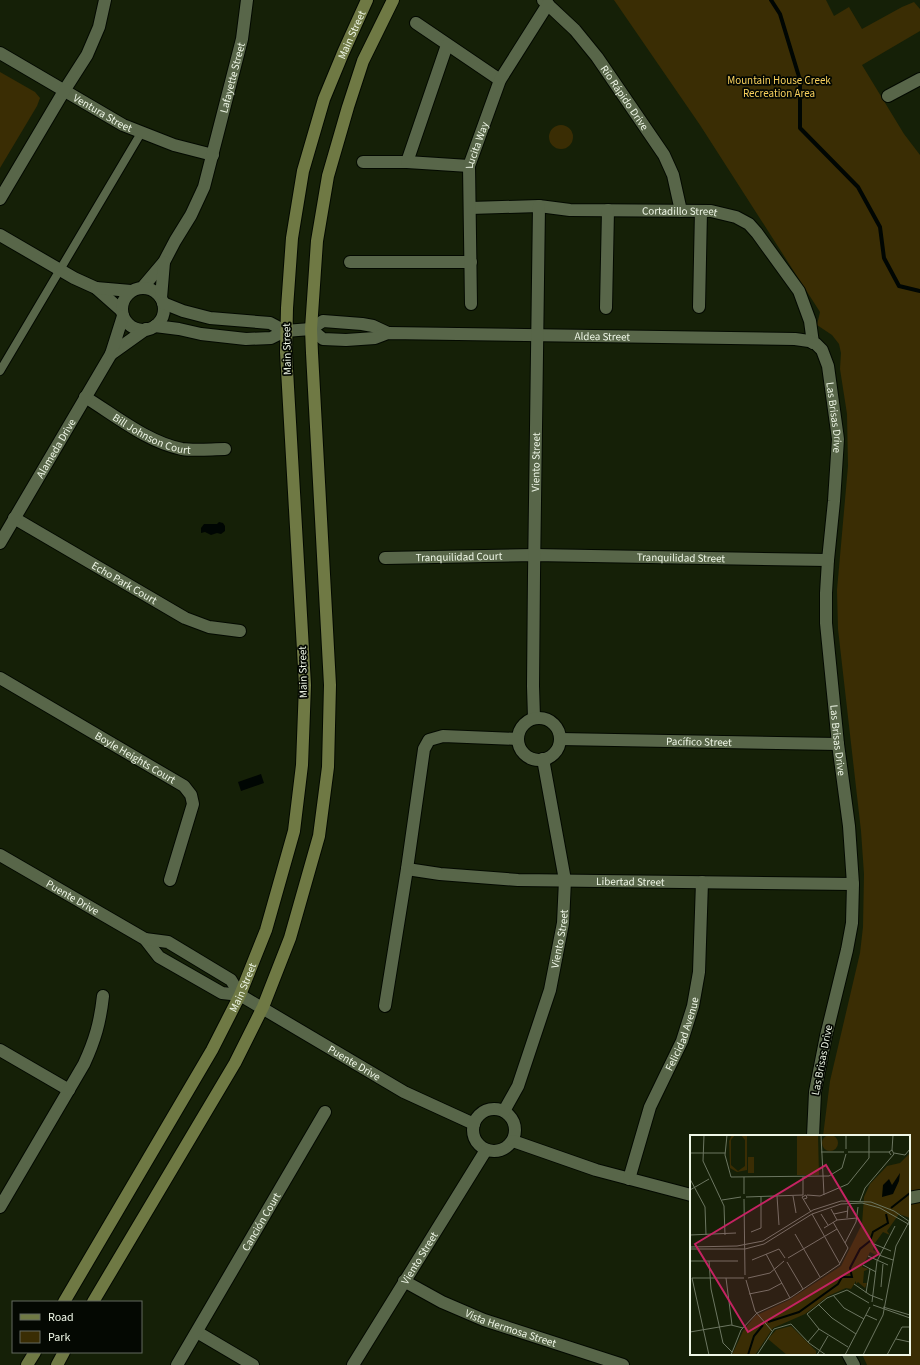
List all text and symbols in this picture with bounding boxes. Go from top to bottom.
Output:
street label: Main Street [334,8,369,61]
street label: Lafayette Street [216,41,248,115]
street label: Río Rápido Drive [597,62,653,134]
park label: Mountain House Creek Recreation Area [727,73,831,101]
street label: Ventura Street [71,90,135,135]
street label: Lucita Way [461,120,492,169]
street label: Cortadillo Street [642,203,719,220]
street label: Main Street [279,323,295,375]
street label: Aldea Street [574,328,631,344]
street label: Las Brisas Drive [823,381,846,454]
street label: Bill Johnson Court [110,410,191,457]
street label: Alameda Drive [32,415,79,481]
street label: Viento Street [528,432,543,492]
street label: Tranquilidad Court [416,548,503,565]
street label: Tranquilidad Street [637,549,726,566]
street label: Echo Park Court [89,558,160,608]
street label: Main Street [295,646,311,698]
street label: Las Brisas Drive [827,704,850,777]
street label: Boyle Heights Court [92,728,179,787]
street label: Pacífico Street [666,733,732,750]
street label: Libertad Street [596,873,665,889]
street label: Puente Drive [43,876,102,919]
street label: Viento Street [547,909,571,969]
street label: Main Street [225,960,260,1014]
street label: Felicidad Avenue [661,995,702,1073]
street label: Las Brisas Drive [808,1023,836,1097]
street label: Puente Drive [325,1041,384,1084]
inset map [690,1135,910,1355]
street label: Canción Court [238,1189,284,1254]
street label: Viento Street [397,1228,441,1287]
legend [12,1301,142,1353]
street label: Vista Hermosa Street [463,1305,559,1351]
text: Road [48,1309,74,1326]
text: Park [48,1329,70,1346]

